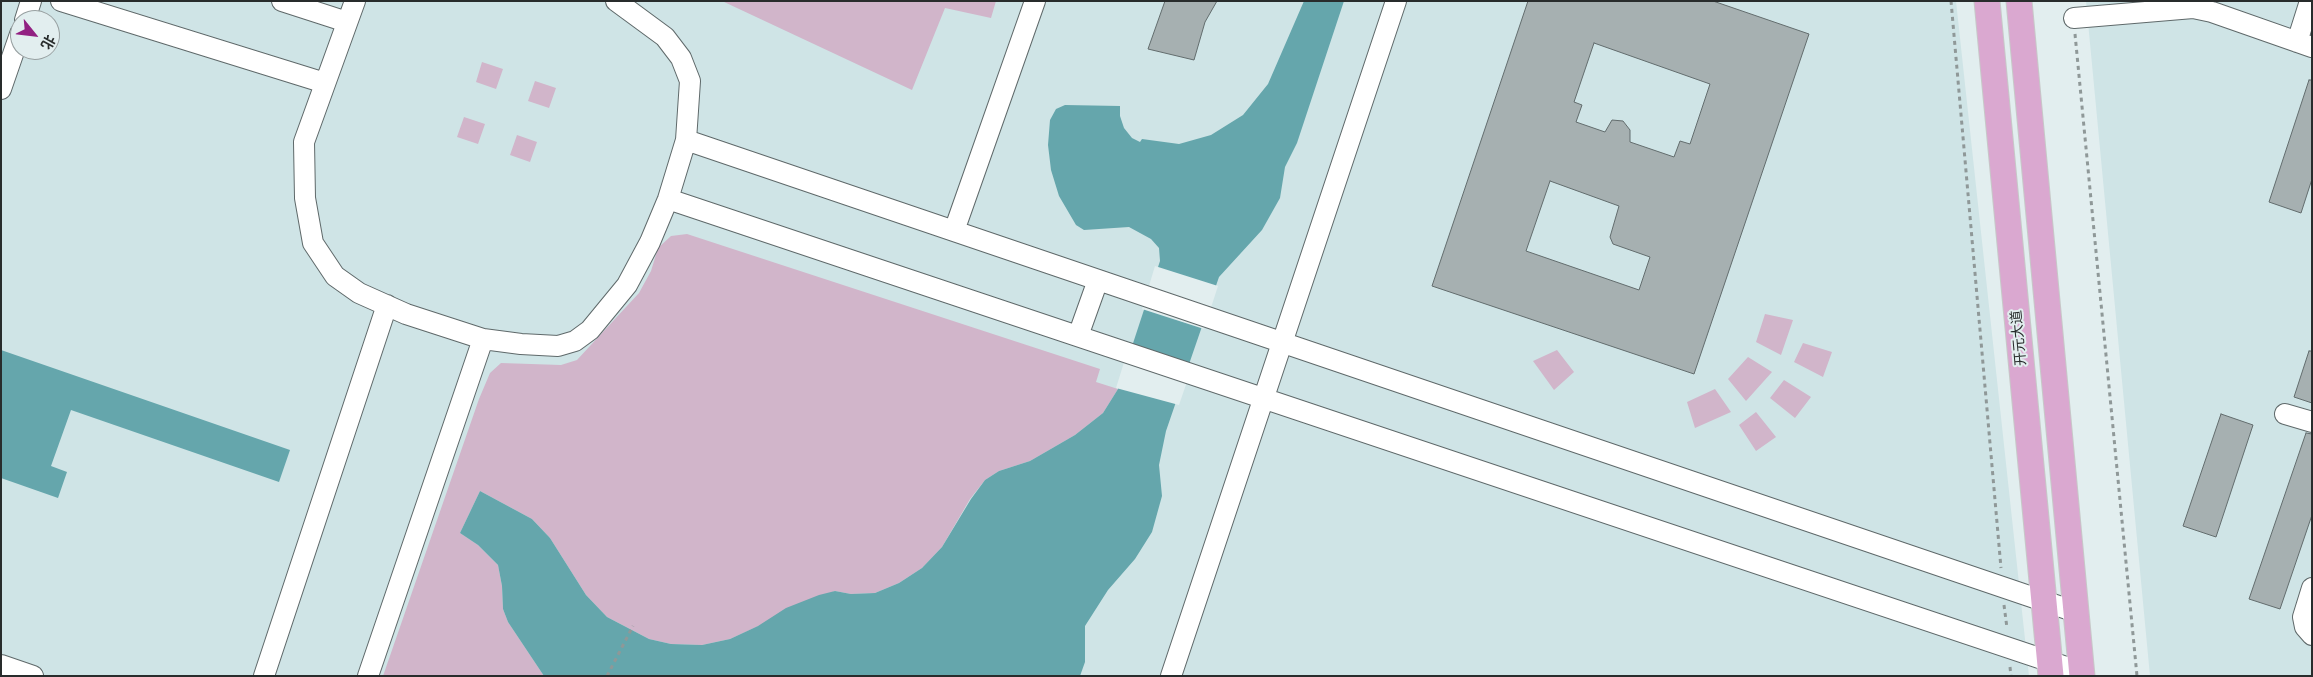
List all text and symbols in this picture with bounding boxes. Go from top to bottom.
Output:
north arrow [10,10,60,60]
text: 北 [37,32,59,52]
street label: 开元大道 [2008,309,2030,367]

